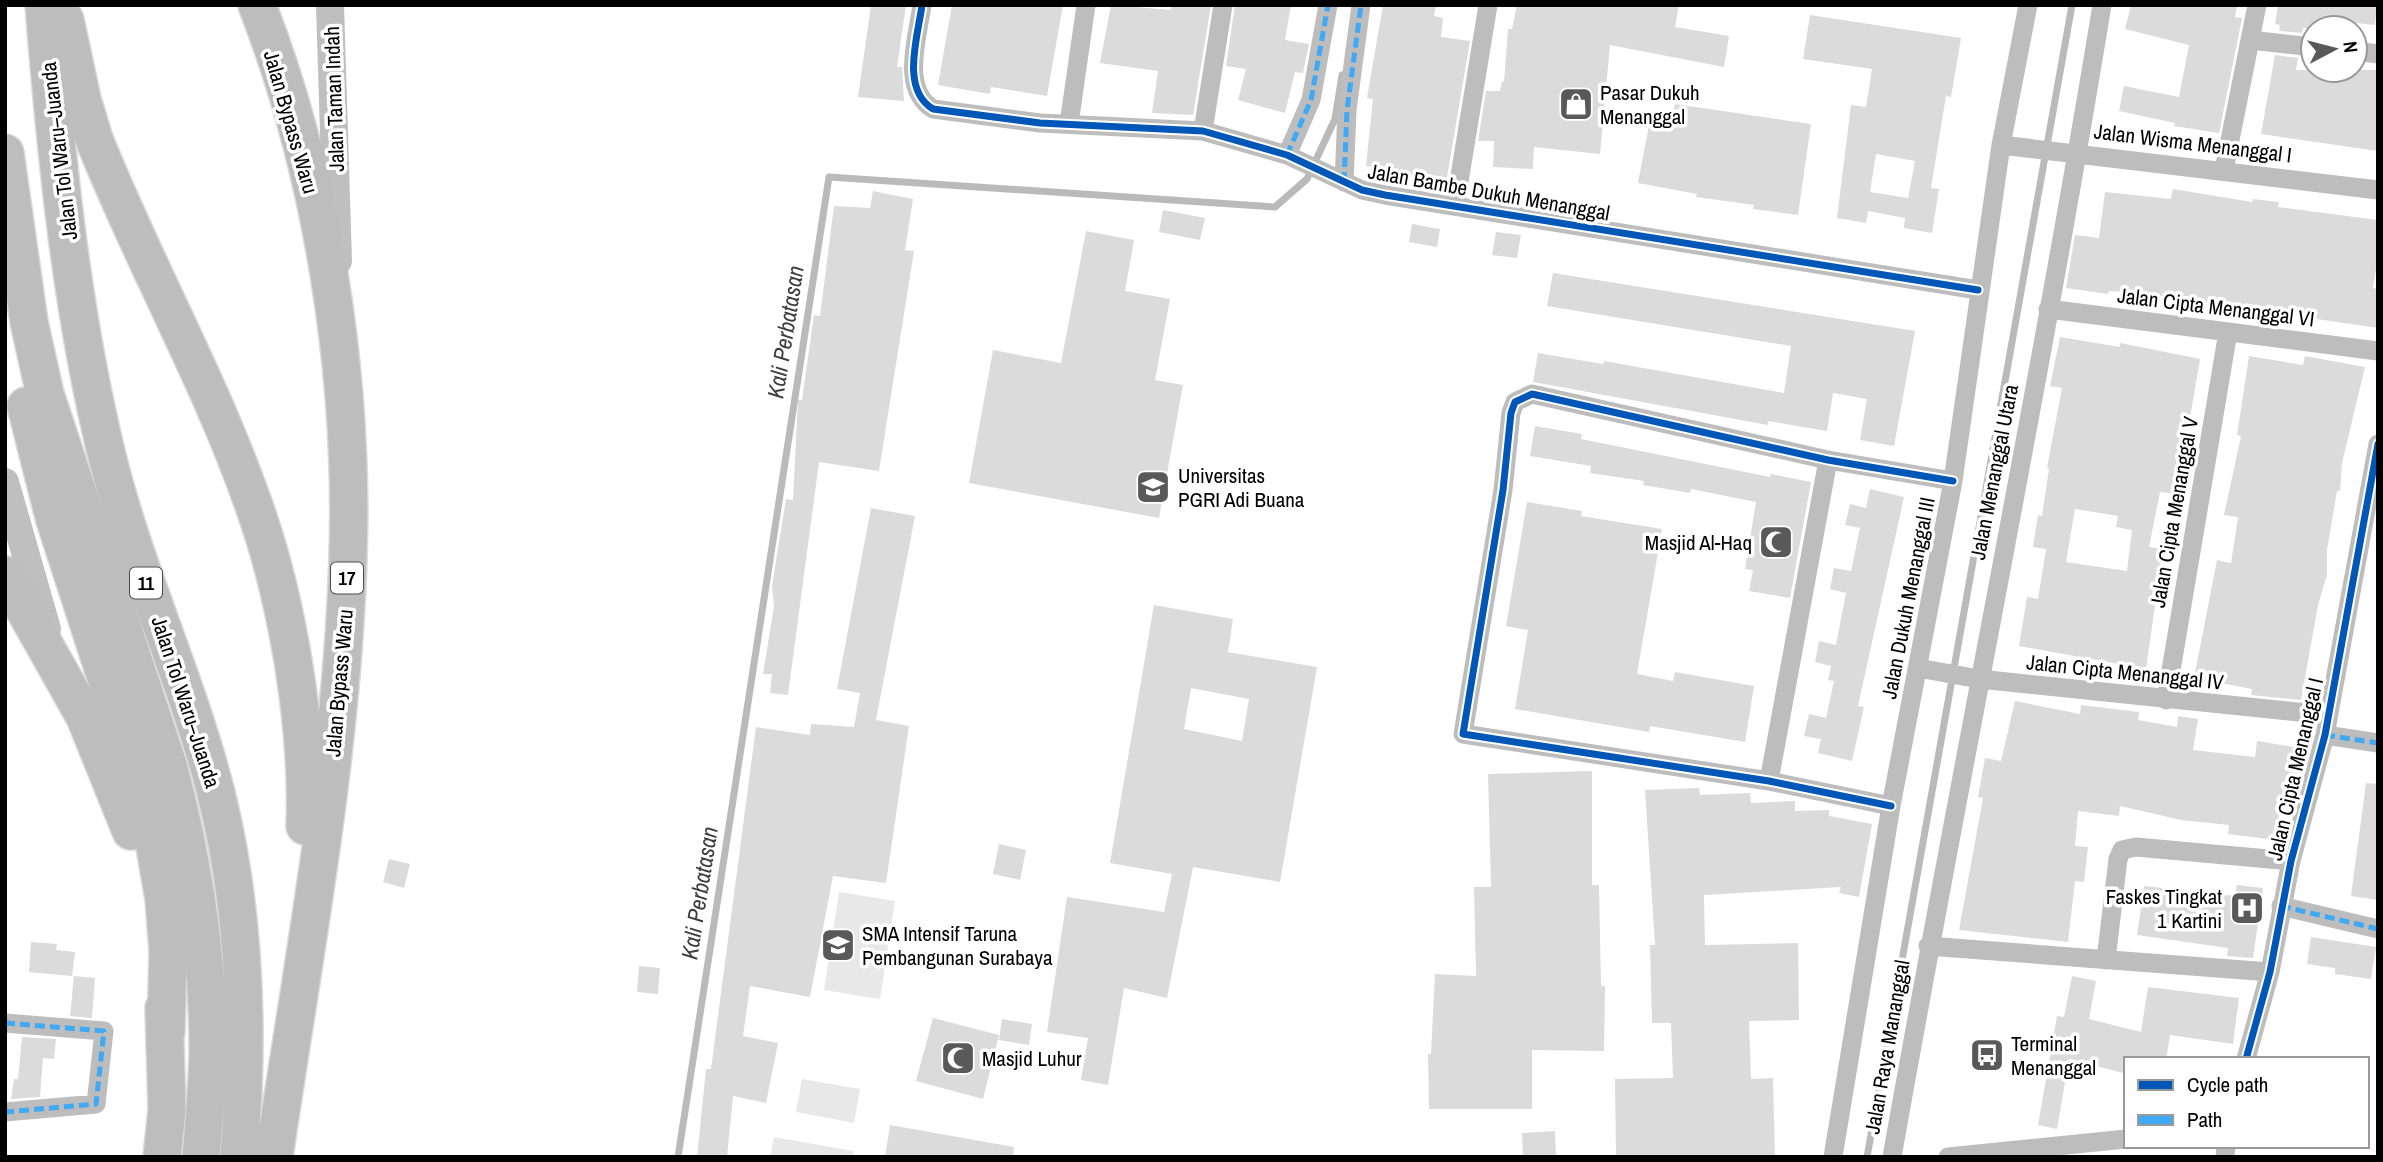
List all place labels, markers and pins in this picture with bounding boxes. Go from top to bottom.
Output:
place label: Pasar Dukuh Menanggal [1600,78,1700,131]
shop icon: Pasar Dukuh Menanggal [1557,85,1595,123]
place label: Universitas PGRI Adi Buana [1178,461,1305,514]
school or university icon: Universitas PGRI Adi Buana [1134,468,1172,506]
mosque icon: Masjid Al-Haq [1757,523,1795,561]
place label: Masjid Al-Haq [1645,528,1752,557]
place label: Faskes Tingkat 1 Kartini [2106,882,2222,935]
hospital icon: Faskes Tingkat 1 Kartini [2228,889,2266,927]
place label: SMA Intensif Taruna Pembangunan Surabaya [862,919,1053,972]
school or university icon: SMA Intensif Taruna Pembangunan Surabaya [819,926,857,964]
place label: Terminal Menanggal [2011,1029,2096,1082]
bus stop icon: Terminal Menanggal [1968,1036,2006,1074]
mosque icon: Masjid Luhur [939,1039,977,1077]
place label: Masjid Luhur [982,1044,1082,1073]

